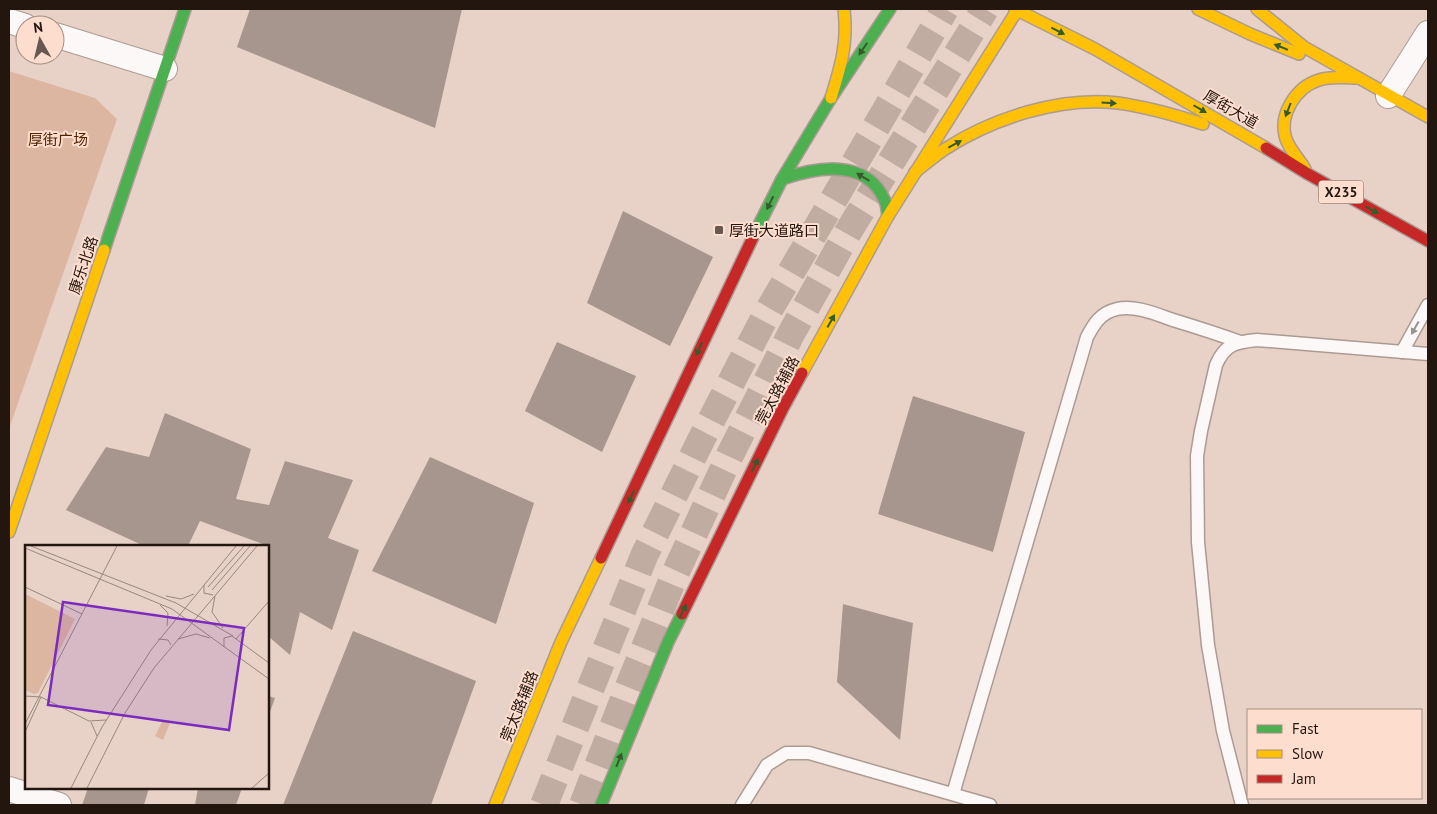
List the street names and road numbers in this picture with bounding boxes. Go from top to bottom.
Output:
street label: 厚街大道 [1200,86,1262,132]
road number: X235 [1318,180,1364,203]
street label: 康乐北路 [64,234,102,296]
street label: 莞太路辅路 [751,352,803,428]
street label: 莞太路辅路 [496,668,542,744]

